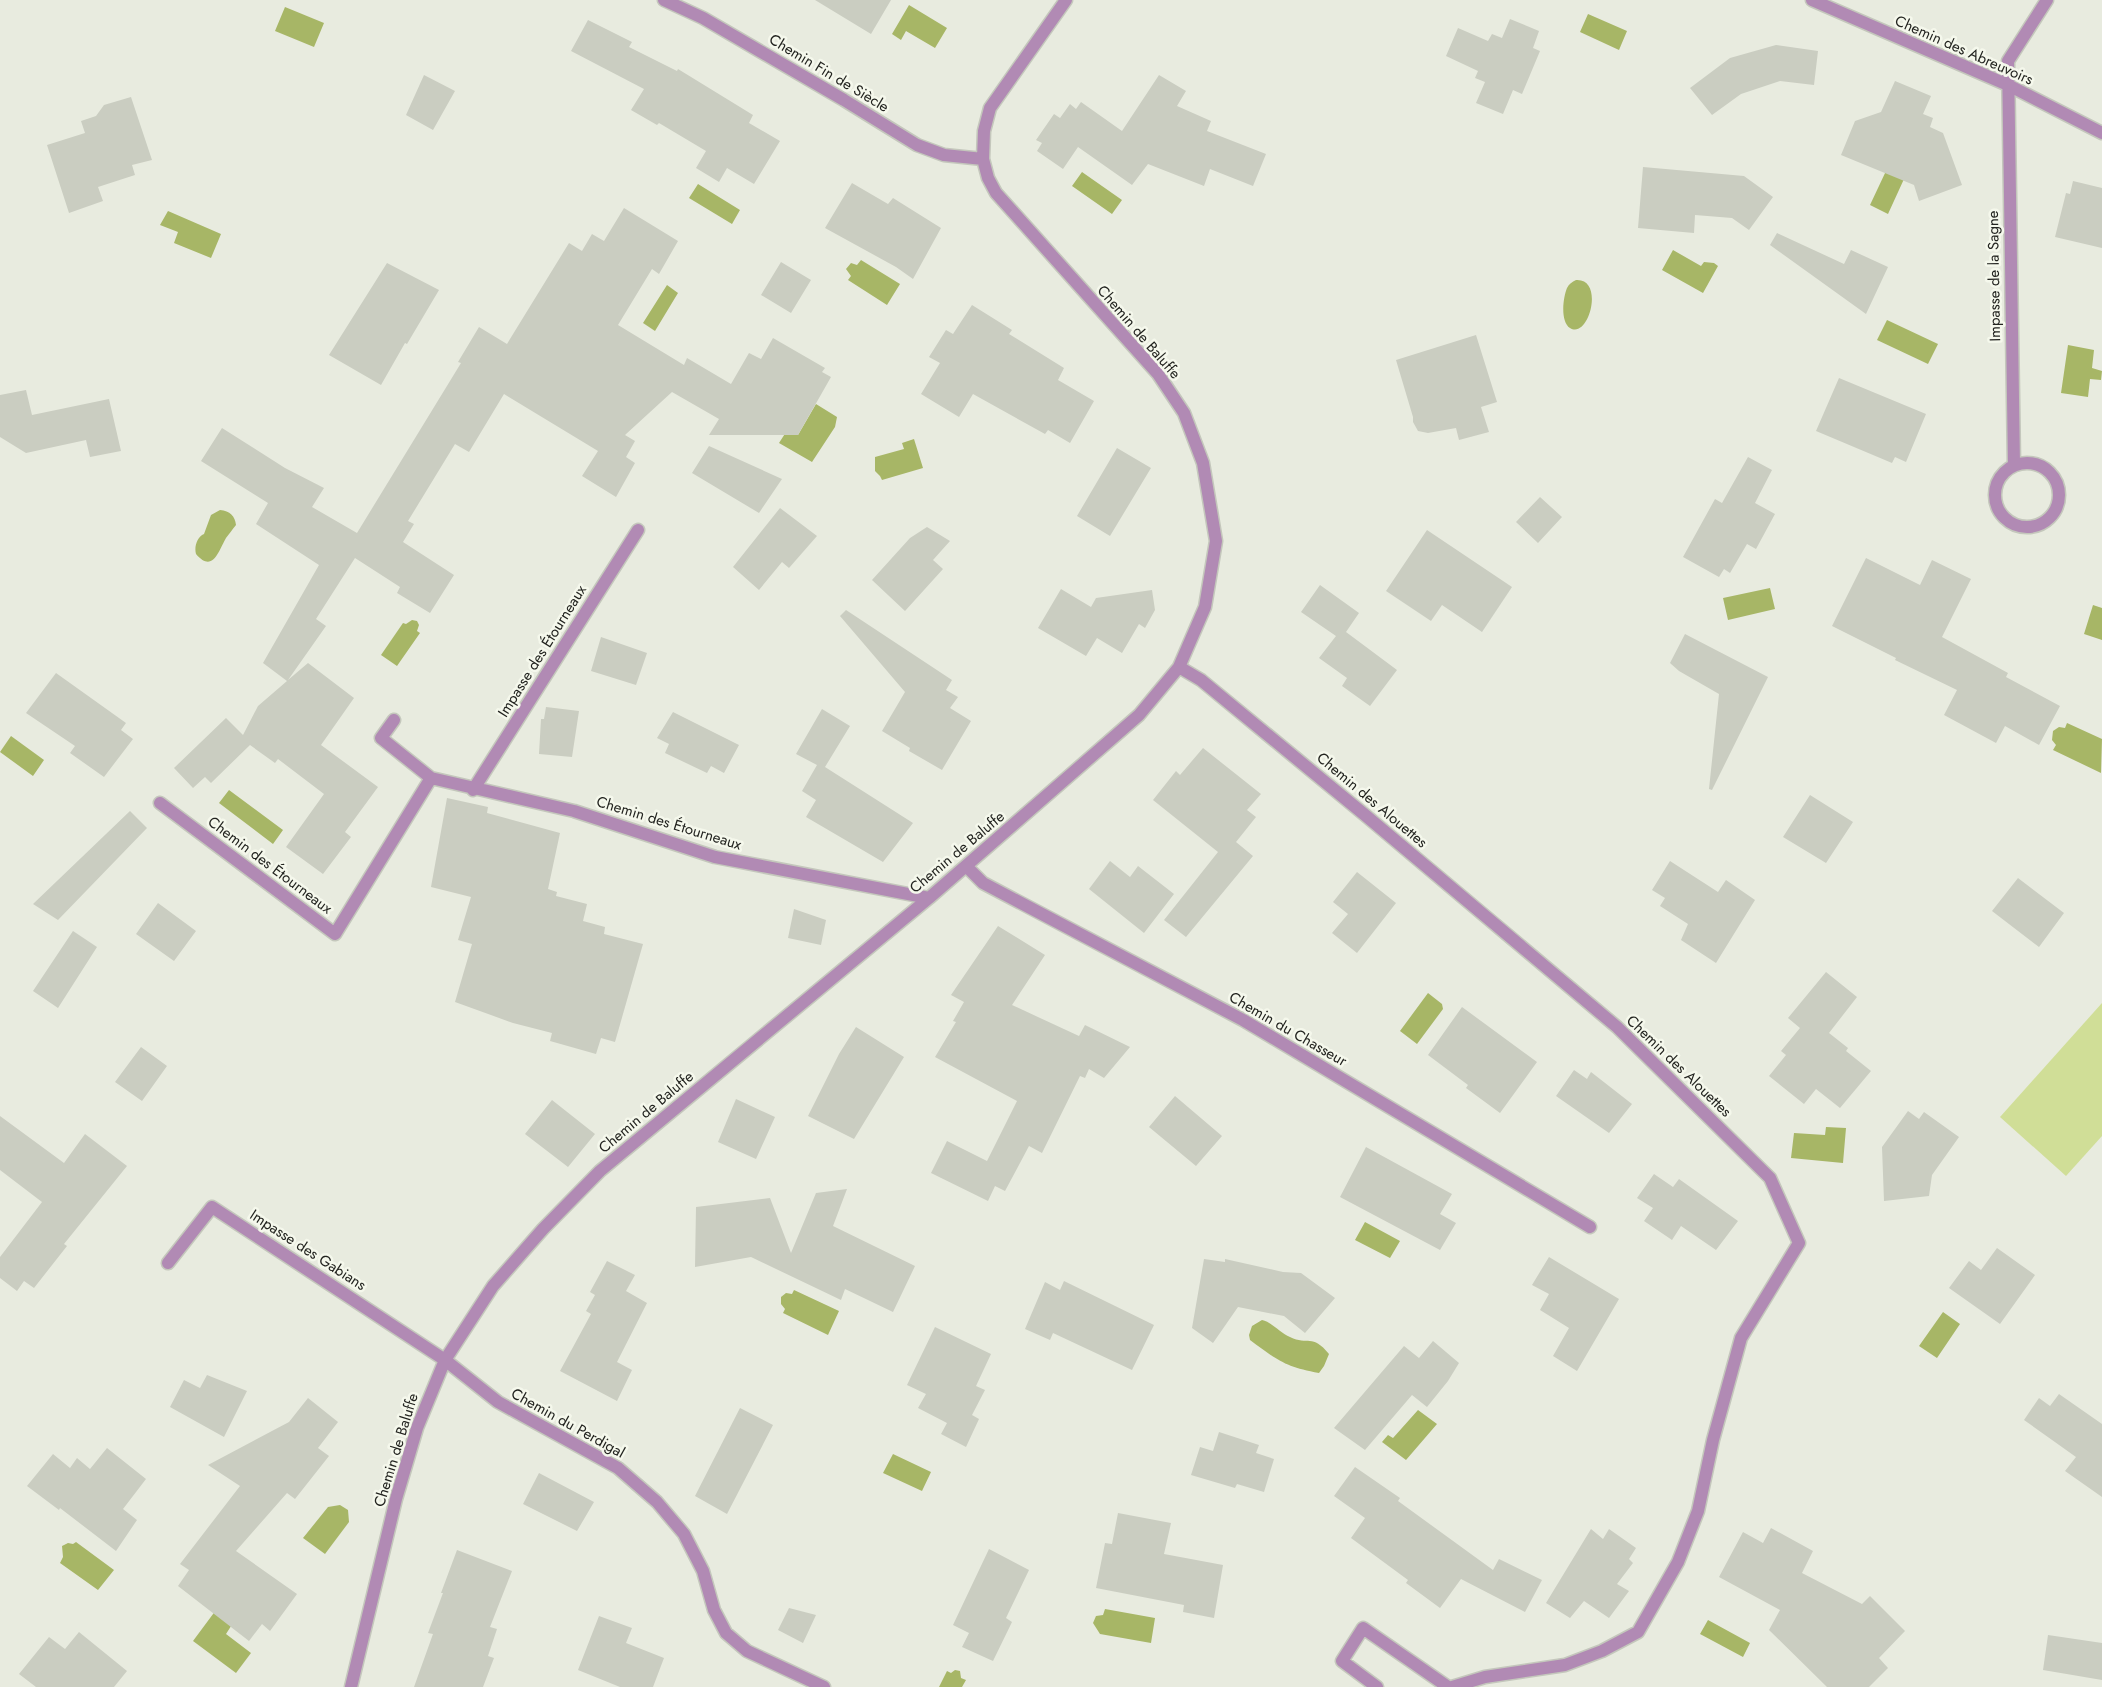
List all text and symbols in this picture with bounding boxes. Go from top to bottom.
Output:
street label: Chemin des Abreuvoirs [1891,10,2037,90]
street label: Chemin Fin de Siècle [765,28,893,118]
street label: Impasse de la Sagne [1982,210,2006,342]
street label: Chemin de Baluffe [1092,280,1186,384]
street label: Impasse des Étourneaux [492,580,592,721]
street label: Chemin des Alouettes [1312,747,1432,853]
street label: Chemin des Étourneaux [594,790,745,856]
street label: Chemin de Baluffe [905,806,1009,898]
street label: Chemin des Étourneaux [203,811,337,920]
street label: Chemin du Chasseur [1225,986,1352,1072]
street label: Chemin des Alouettes [1621,1010,1737,1122]
street label: Chemin de Baluffe [594,1066,698,1158]
street label: Impasse des Gabians [246,1204,370,1296]
street label: Chemin du Perdigal [507,1383,629,1463]
street label: Chemin de Baluffe [368,1390,424,1510]

